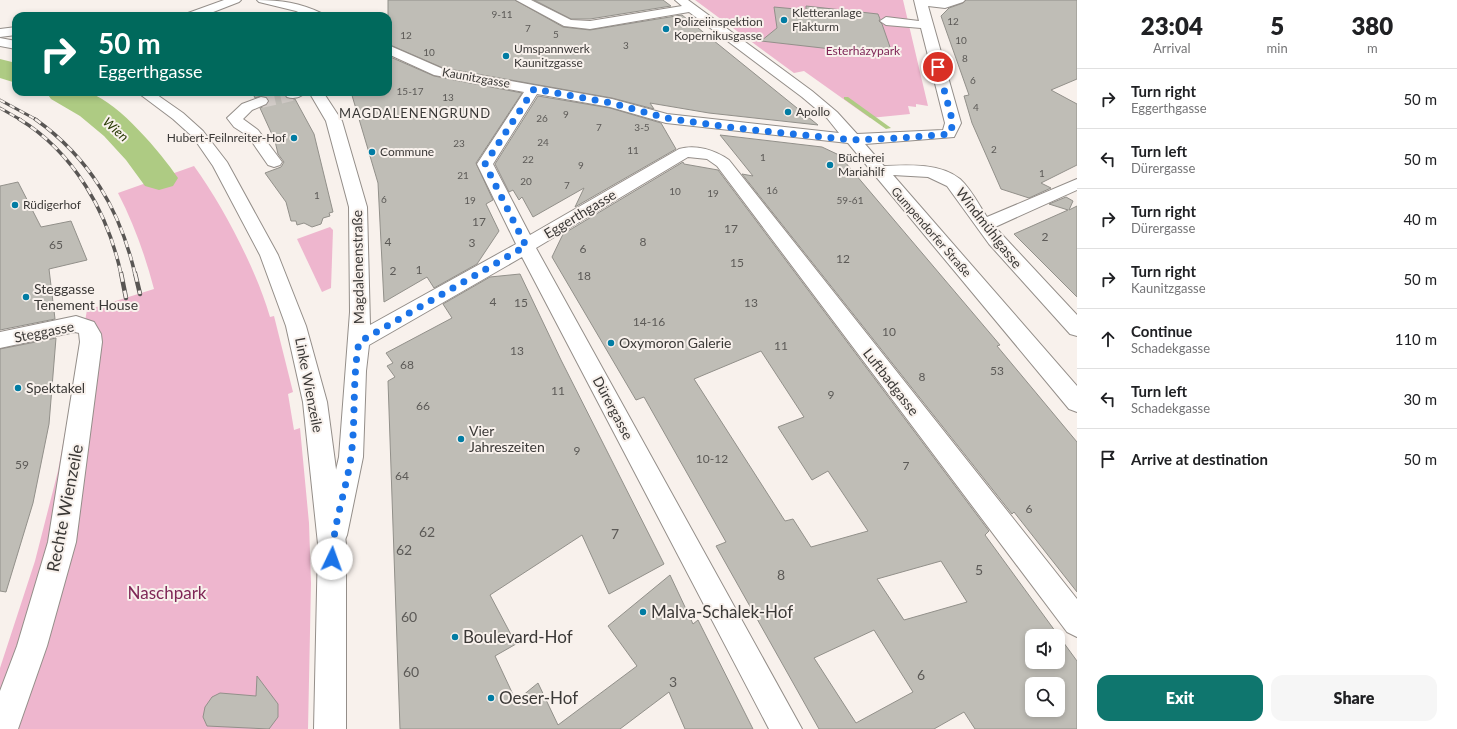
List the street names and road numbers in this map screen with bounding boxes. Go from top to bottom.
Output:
street label: Kaunitzgasse [441,64,511,91]
street label: Gumpendorfer Straße [888,184,975,280]
street label: Windmühlgasse [953,184,1026,271]
street label: Eggerthgasse [540,185,619,242]
street label: Magdalenenstraße [348,210,367,324]
street label: Steggasse [13,317,75,346]
street label: Linke Wienzeile [292,336,327,434]
street label: Luftbadgasse [860,345,923,419]
street label: Dürergasse [590,373,637,442]
street label: Rechte Wienzeile [42,442,87,573]

